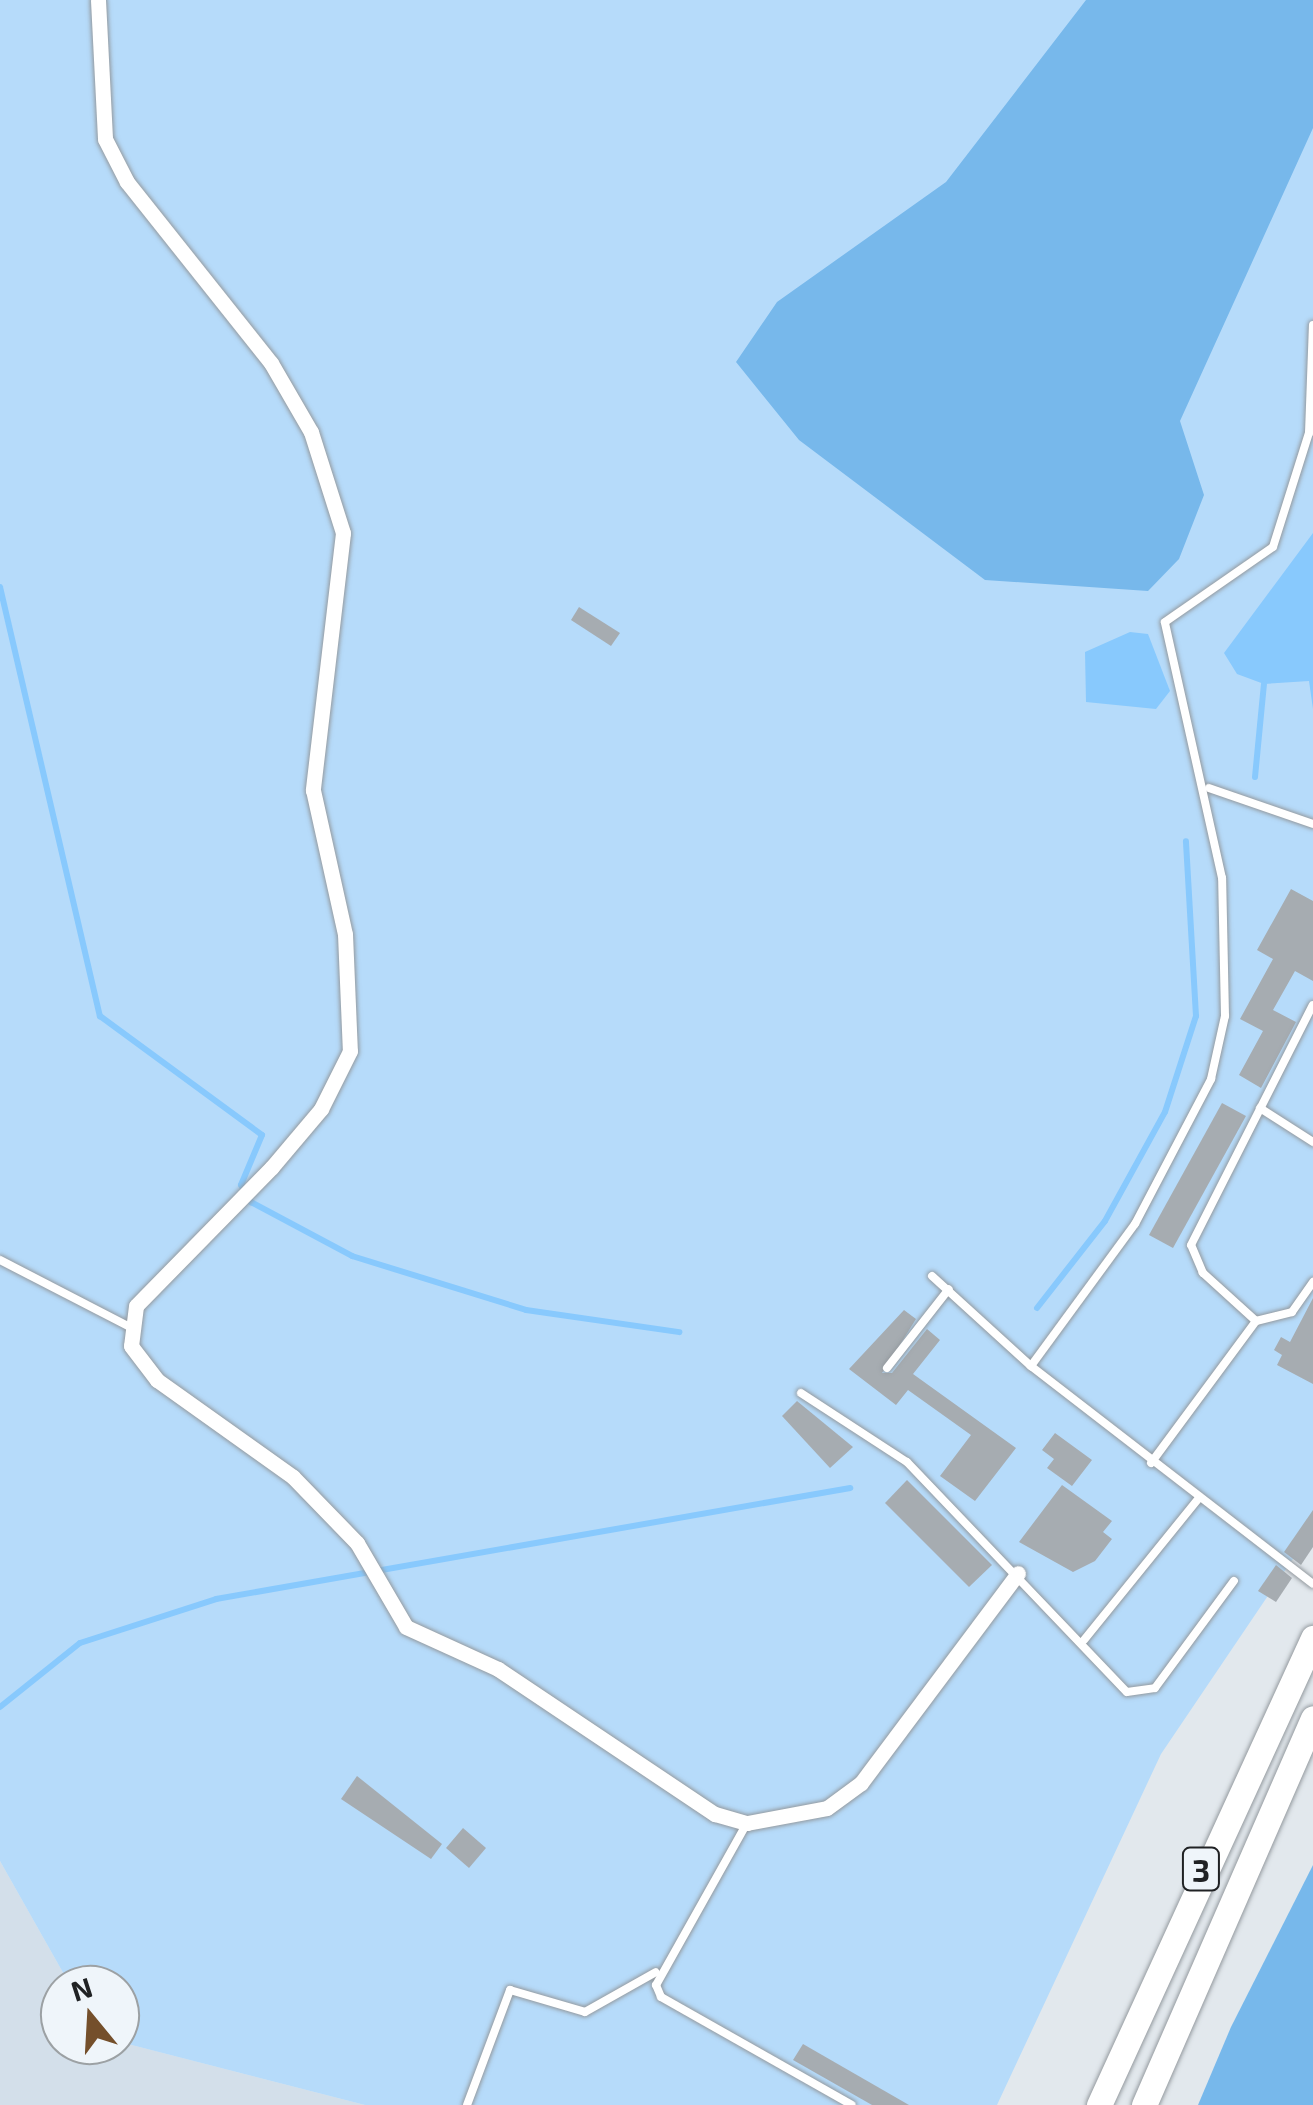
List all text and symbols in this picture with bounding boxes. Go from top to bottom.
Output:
road number: 3 [1181,1842,1221,1896]
north arrow [40,1965,140,2065]
text: N [66,1969,96,2008]

